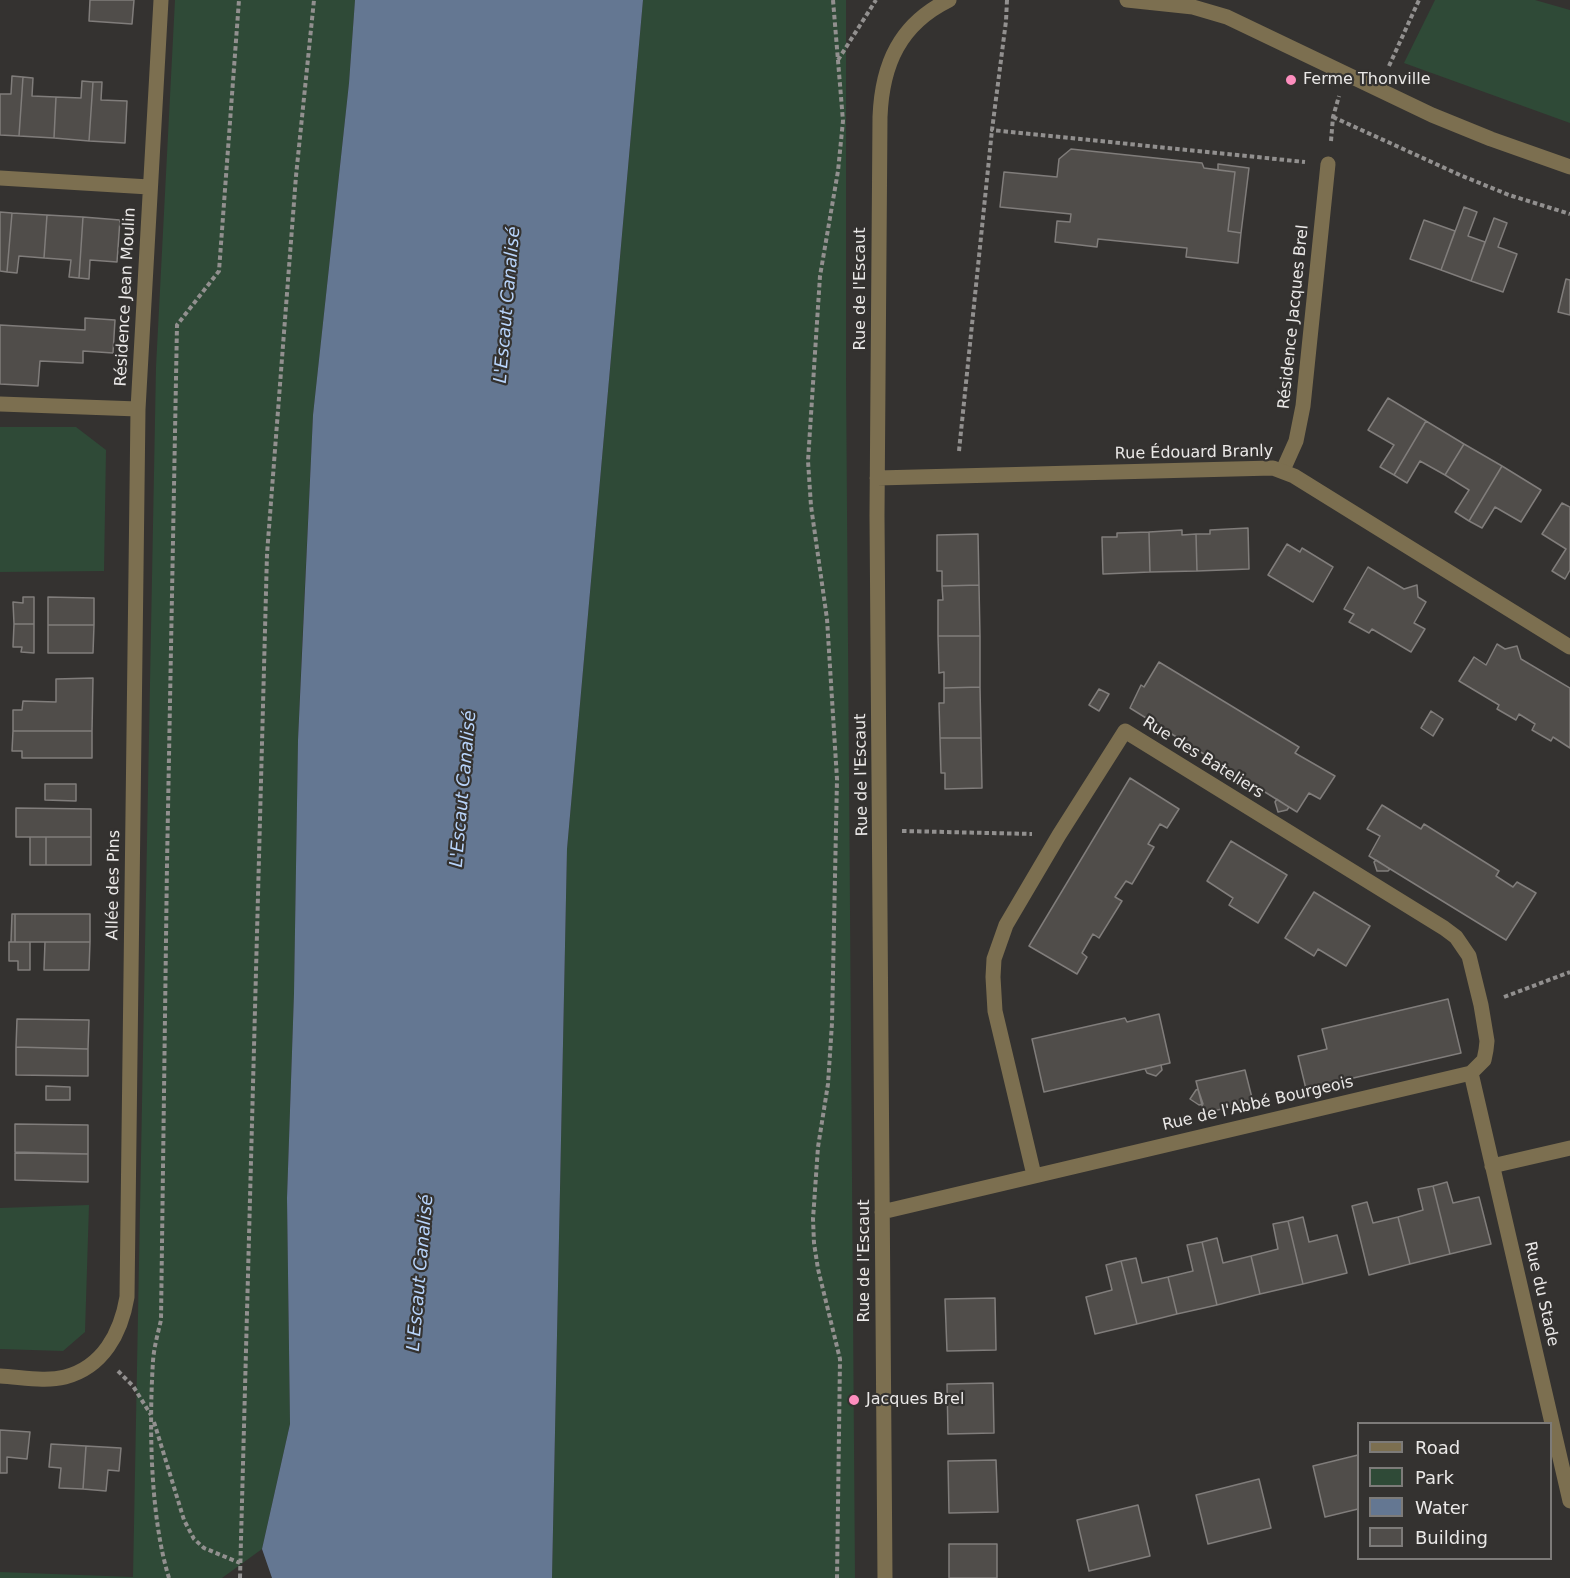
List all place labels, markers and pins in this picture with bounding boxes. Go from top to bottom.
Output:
place label: Ferme Thonville [1303,70,1430,90]
marker: Ferme Thonville [1284,73,1298,87]
place label: Jacques Brel [866,1390,964,1410]
marker: Jacques Brel [847,1393,861,1407]

